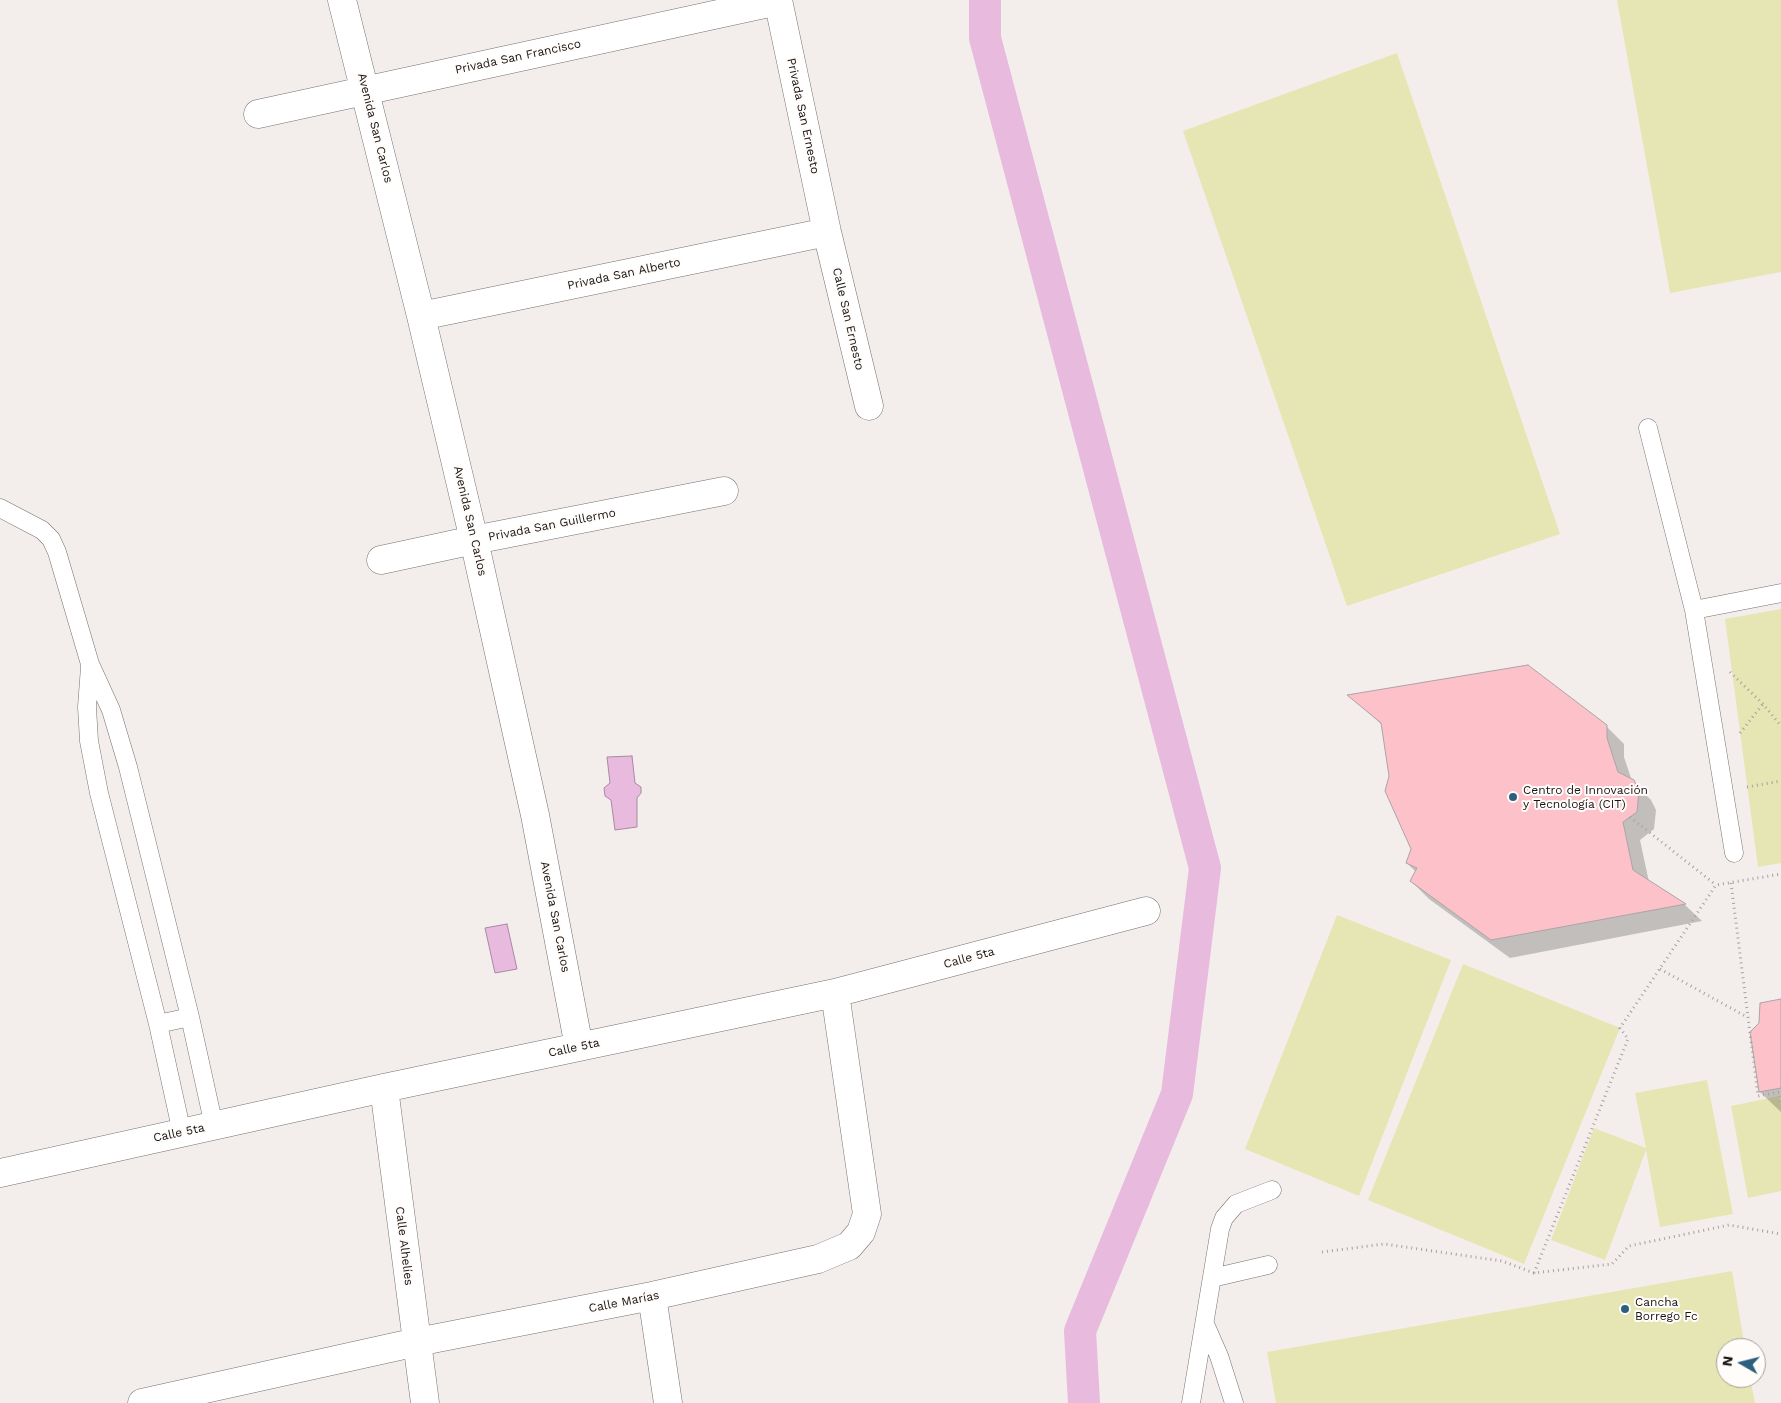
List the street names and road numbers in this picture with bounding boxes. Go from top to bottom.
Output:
street label: Privada San Francisco [454,37,582,77]
street label: Privada San Ernesto [784,57,822,175]
street label: Avenida San Carlos [354,72,396,184]
street label: Privada San Alberto [566,255,682,293]
street label: Calle San Ernesto [829,266,867,372]
street label: Avenida San Carlos [450,464,490,578]
street label: Privada San Guillermo [487,506,617,544]
street label: Avenida San Carlos [537,860,573,974]
street label: Calle 5ta [942,944,996,972]
street label: Calle 5ta [547,1036,601,1060]
street label: Calle 5ta [152,1121,206,1145]
street label: Calle Alhelíes [392,1206,416,1286]
street label: Calle Marías [588,1288,660,1316]

